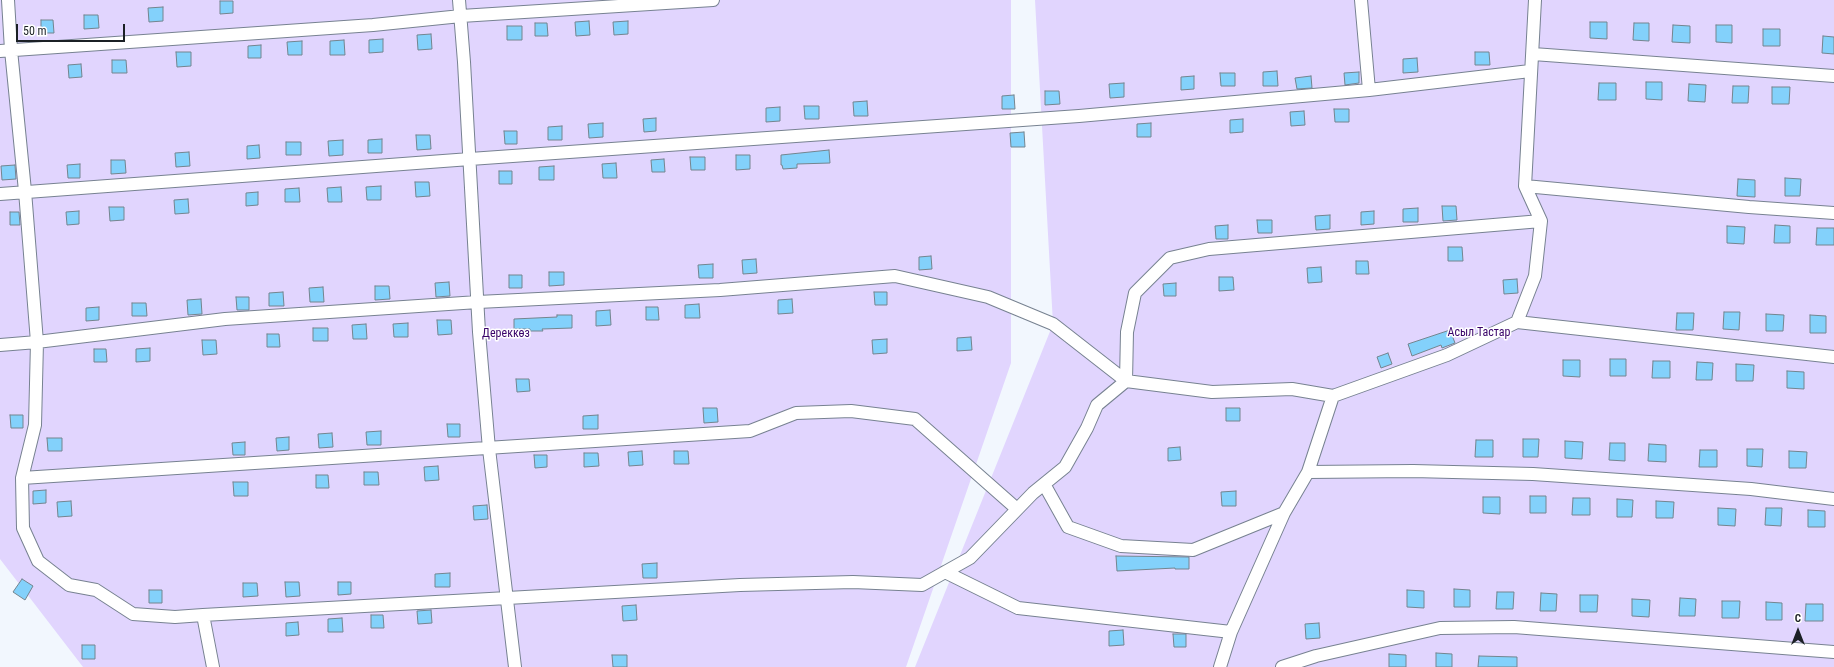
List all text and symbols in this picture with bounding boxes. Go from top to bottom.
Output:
scale bar [18,16,127,42]
text: 50 m [23,24,47,38]
park label: Асыл Тастар [1447,326,1511,340]
park label: Дереккөз [482,327,530,341]
north arrow [1778,611,1818,651]
text: С [1795,612,1801,625]

